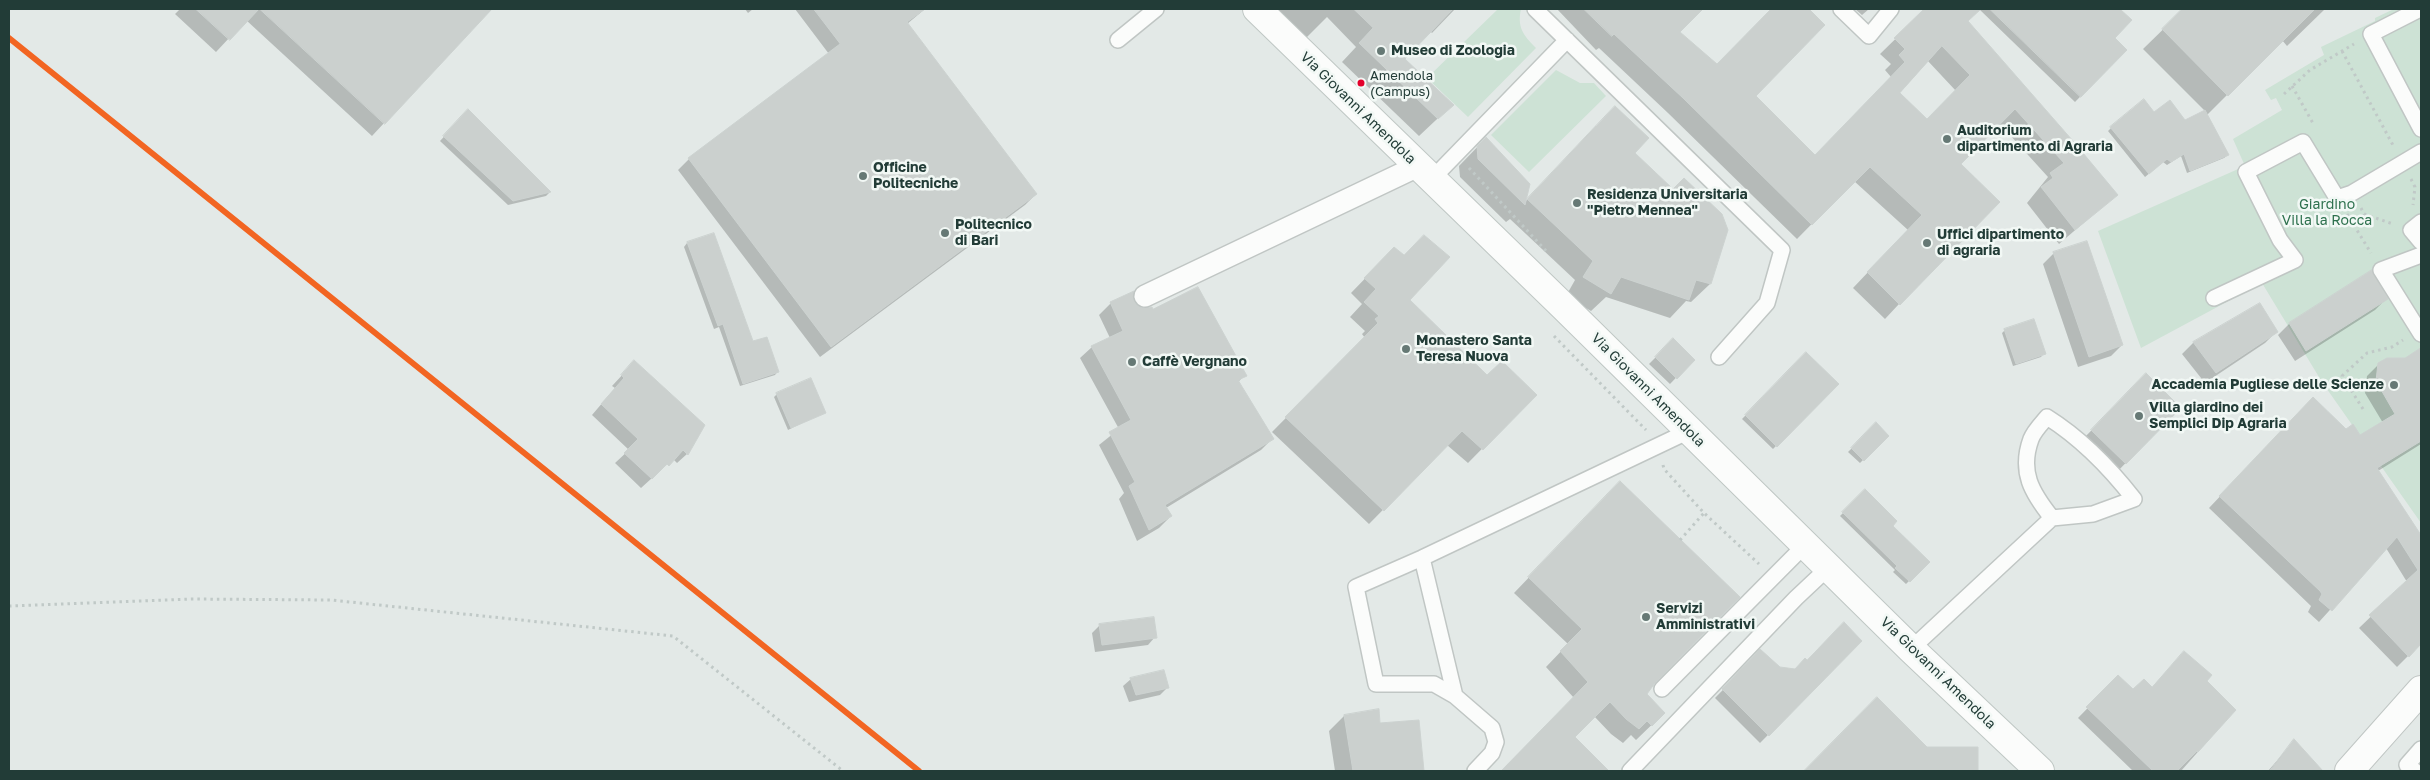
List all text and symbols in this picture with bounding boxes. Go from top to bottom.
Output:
place label: Museo di Zoologia [1391,43,1515,59]
marker: Museo di Zoologia [1375,45,1387,57]
street label: Via Giovanni Amendola [1297,48,1419,168]
place label: Amendola (Campus) [1370,68,1433,99]
marker: Amendola (Campus) [1356,78,1366,88]
place label: Auditorium dipartimento di Agraria [1957,123,2113,156]
marker: Auditorium dipartimento di Agraria [1941,133,1953,145]
place label: Officine Politecniche [873,160,958,192]
marker: Officine Politecniche [857,170,869,182]
place label: Residenza Universitaria "Pietro Mennea" [1587,187,1748,220]
marker: Residenza Universitaria "Pietro Mennea" [1571,197,1583,209]
park label: Giardino Villa la Rocca [2282,197,2372,230]
place label: Politecnico di Bari [955,217,1032,250]
marker: Politecnico di Bari [939,227,951,239]
place label: Uffici dipartimento di agraria [1937,227,2064,260]
marker: Uffici dipartimento di agraria [1921,237,1933,249]
street label: Via Giovanni Amendola [1588,330,1708,450]
place label: Monastero Santa Teresa Nuova [1416,333,1532,366]
marker: Monastero Santa Teresa Nuova [1400,343,1412,355]
place label: Caffè Vergnano [1142,354,1247,370]
marker: Caffè Vergnano [1126,356,1138,368]
place label: Accademia Pugliese delle Scienze [2151,377,2384,393]
marker: Accademia Pugliese delle Scienze [2388,379,2400,391]
place label: Villa giardino dei Semplici Dip Agraria [2149,400,2287,432]
marker: Villa giardino dei Semplici Dip Agraria [2133,410,2145,422]
place label: Servizi Amministrativi [1656,601,1755,634]
marker: Servizi Amministrativi [1640,611,1652,623]
street label: Via Giovanni Amendola [1877,613,1999,733]

